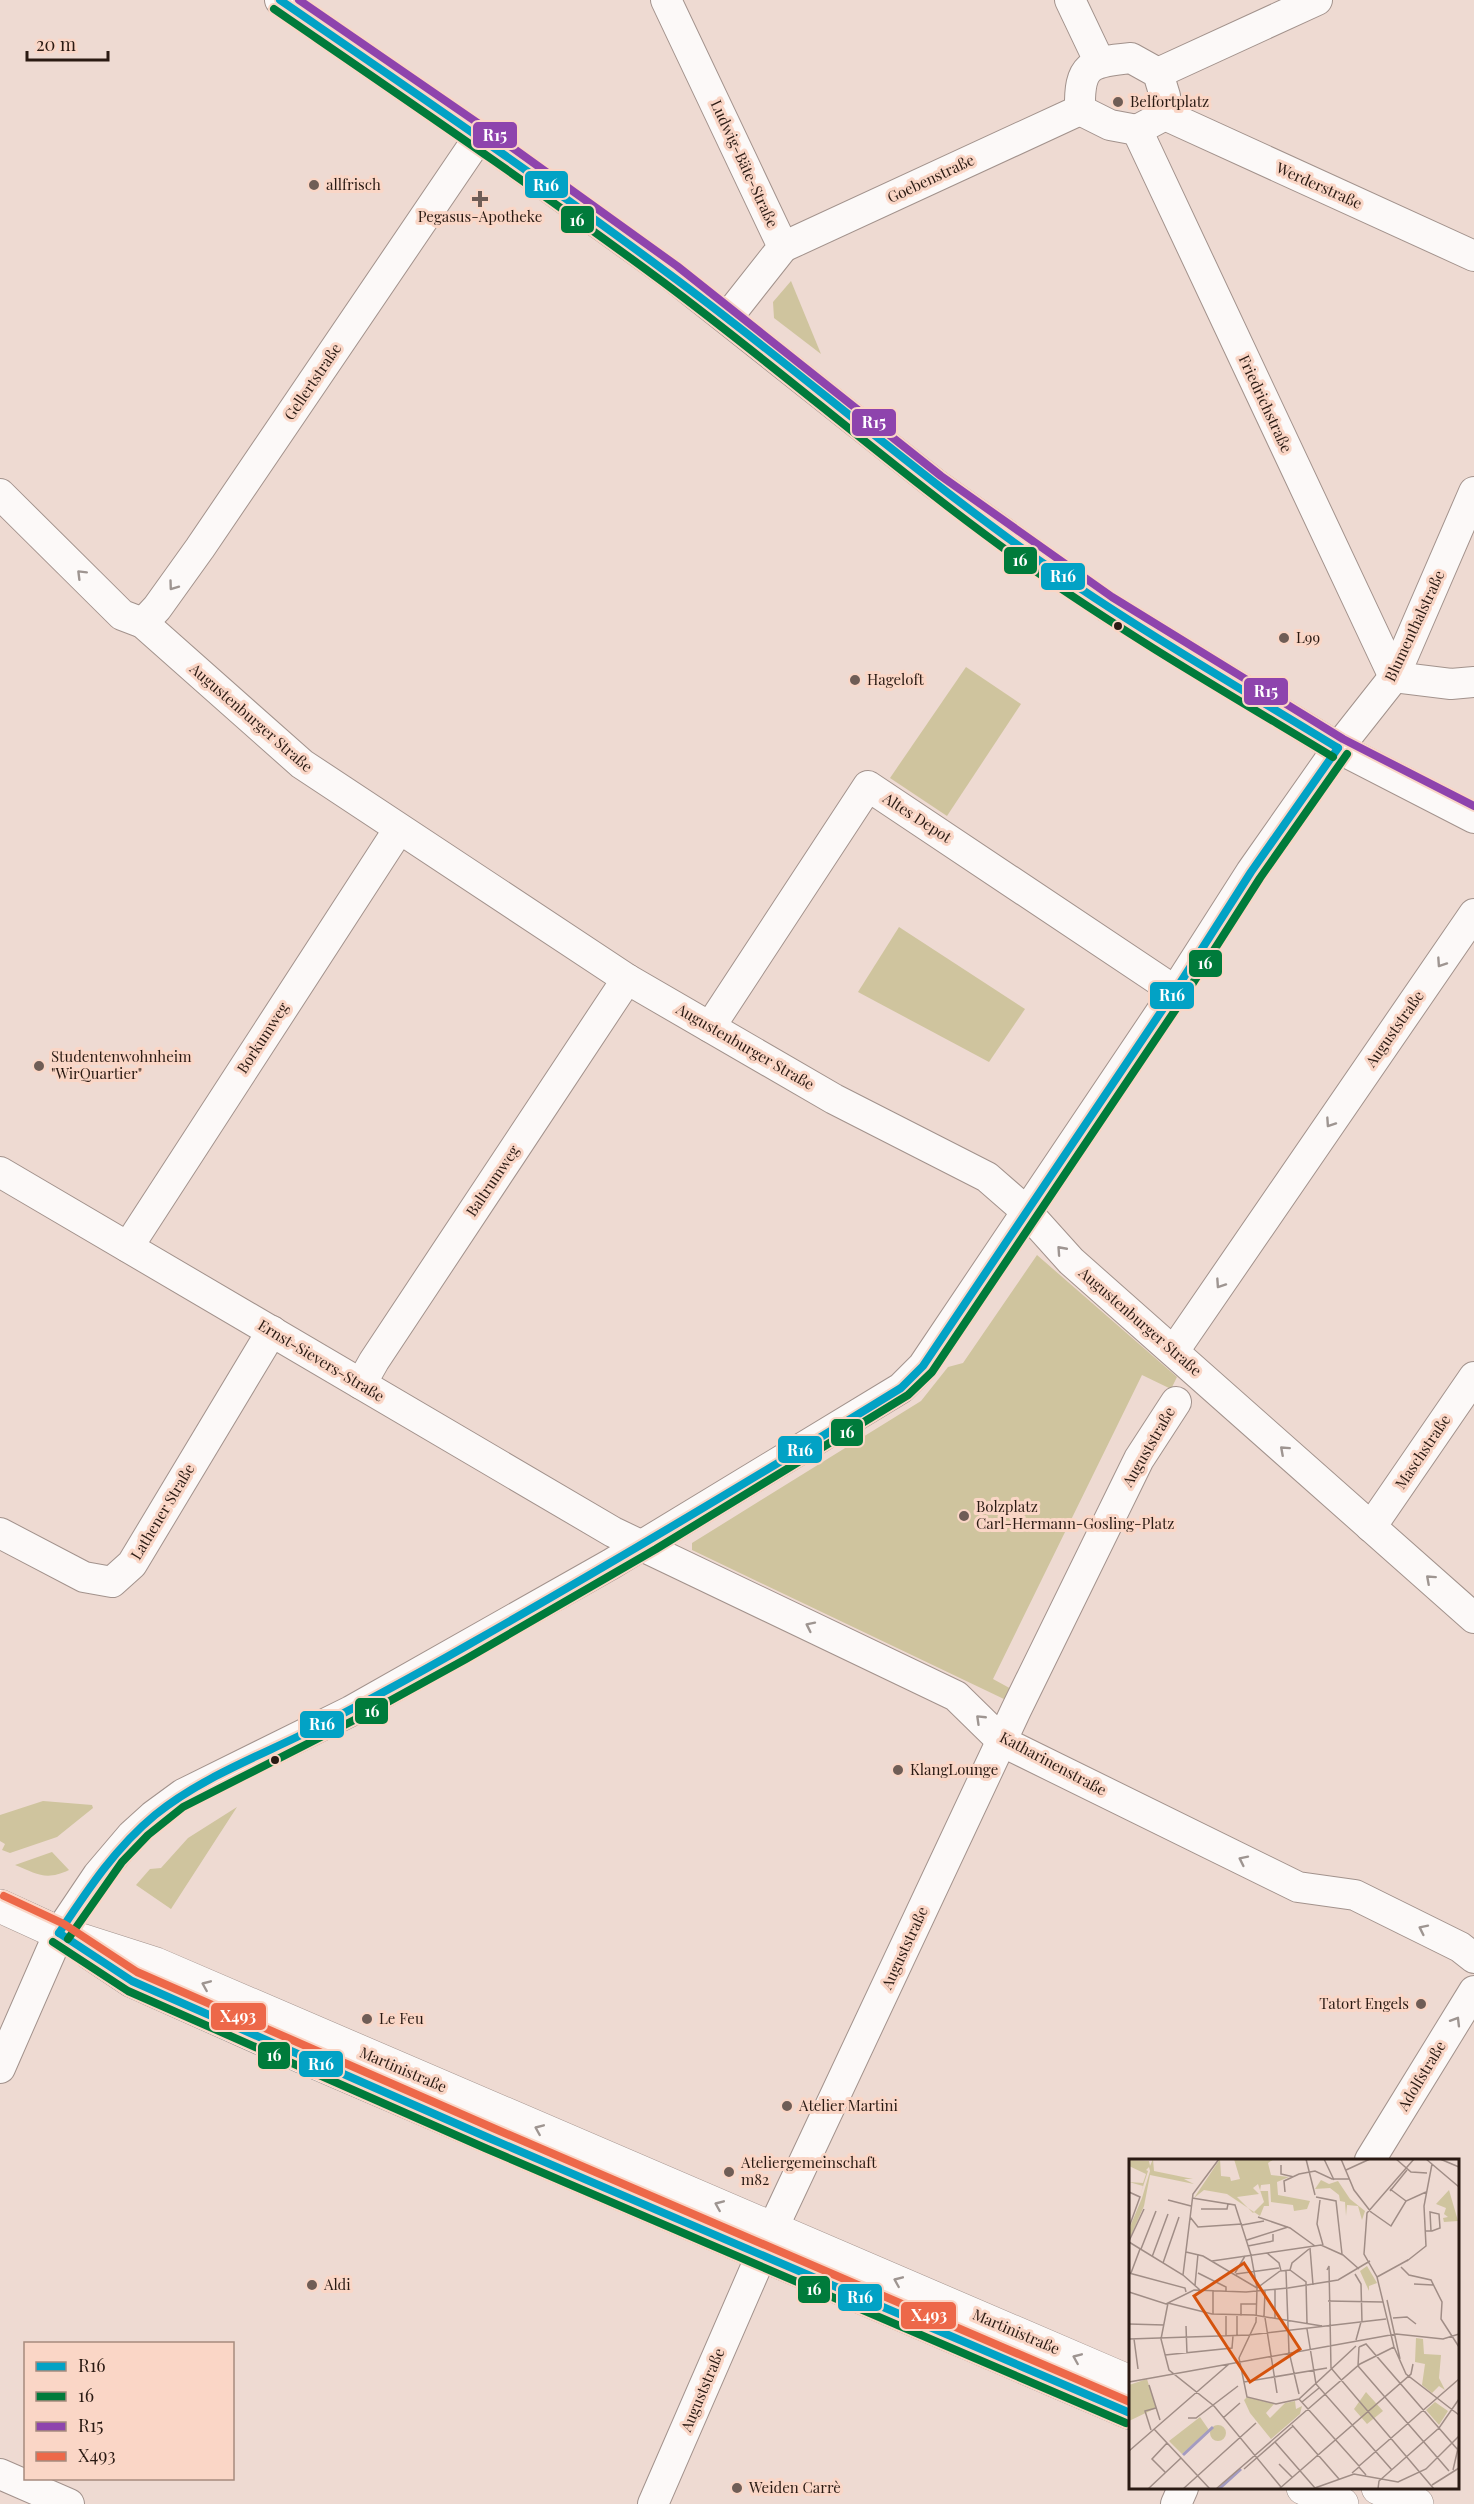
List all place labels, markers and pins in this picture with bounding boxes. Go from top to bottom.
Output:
place label: Belfortplatz [1130,91,1209,111]
marker: Belfortplatz [1111,95,1125,109]
place label: allfrisch [326,174,381,194]
marker: allfrisch [307,178,321,192]
marker: Pegasus-Apotheke [473,192,487,206]
place label: Pegasus-Apotheke [418,206,542,226]
unlabelled marker [1112,620,1124,632]
place label: L99 [1296,627,1320,647]
marker: L99 [1277,631,1291,645]
place label: Hageloft [867,669,924,689]
marker: Hageloft [848,673,862,687]
place label: Studentenwohnheim "WirQuartier" [51,1046,192,1083]
marker: Studentenwohnheim "WirQuartier" [32,1059,46,1073]
place label: Bolzplatz Carl-Hermann-Gosling-Platz [976,1496,1174,1533]
marker: Bolzplatz Carl-Hermann-Gosling-Platz [957,1509,971,1523]
unlabelled marker [269,1754,281,1766]
place label: KlangLounge [910,1759,998,1779]
marker: KlangLounge [891,1763,905,1777]
place label: Tatort Engels [1319,1993,1409,2013]
marker: Tatort Engels [1414,1997,1428,2011]
place label: Le Feu [379,2008,424,2028]
marker: Le Feu [360,2012,374,2026]
place label: Atelier Martini [798,2095,899,2115]
marker: Atelier Martini [780,2099,794,2113]
place label: Ateliergemeinschaft m82 [740,2152,877,2189]
marker: Ateliergemeinschaft m82 [722,2165,736,2179]
place label: Aldi [323,2274,351,2294]
marker: Aldi [305,2278,319,2292]
place label: Weiden Carrè [748,2477,841,2497]
marker: Weiden Carrè [730,2481,744,2495]

